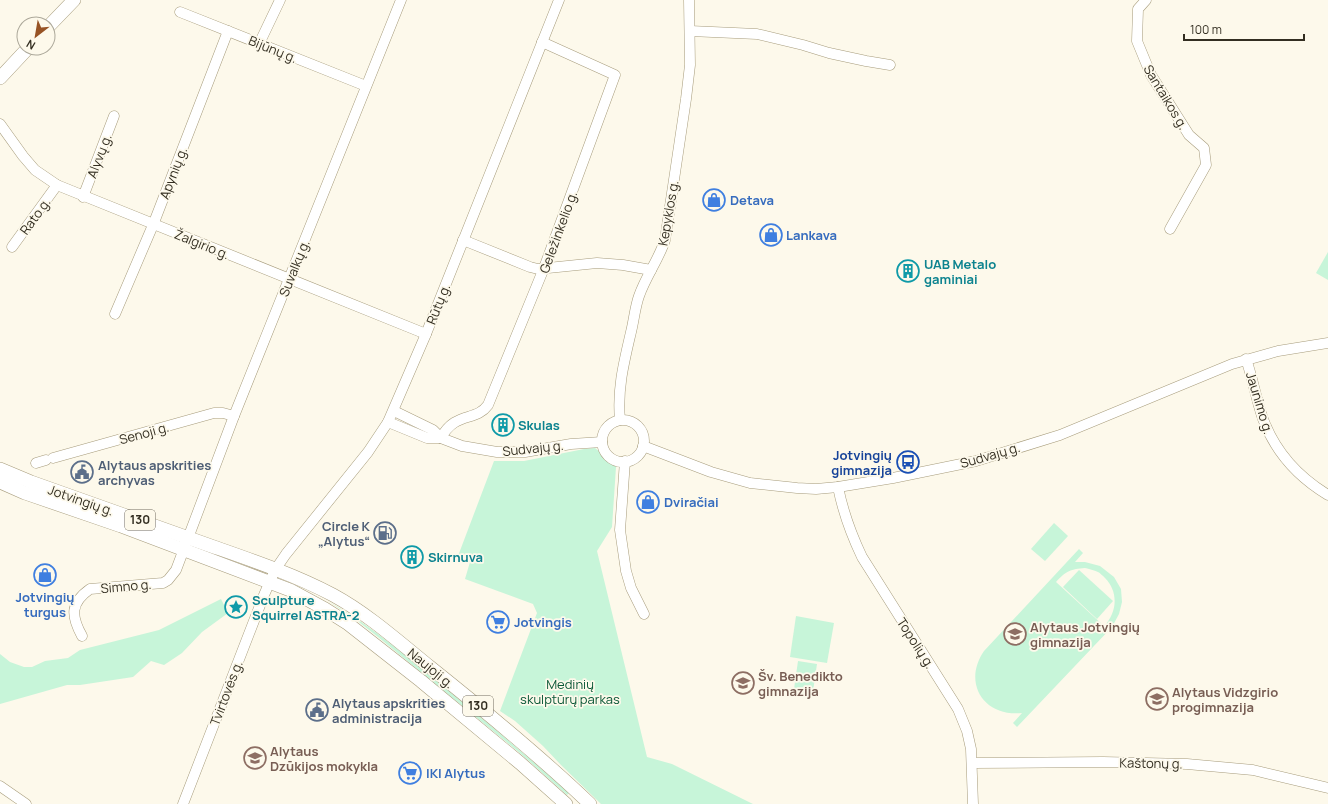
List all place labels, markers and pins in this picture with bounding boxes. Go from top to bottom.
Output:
shop icon: Detava [701,187,727,213]
place label: Detava [730,191,774,209]
shop icon: Lankava [758,222,784,248]
place label: Lankava [786,226,837,244]
place label: UAB Metalo gaminiai [924,255,996,288]
building icon: UAB Metalo gaminiai [895,258,921,284]
building icon: Skulas [490,412,516,438]
place label: Skulas [518,416,560,434]
place label: Jotvingių gimnazija [831,446,892,479]
bus stop icon: Jotvingių gimnazija [895,449,921,475]
place label: Alytaus apskrities archyvas [98,456,211,489]
public building icon: Alytaus apskrities archyvas [69,459,95,485]
shop icon: Dviračiai [635,489,661,515]
place label: Dviračiai [664,493,719,511]
place label: Circle K „Alytus“ [318,517,371,550]
fuel station icon: Circle K „Alytus“ [372,520,398,546]
building icon: Skirnuva [399,544,425,570]
place label: Skirnuva [428,548,483,566]
shop icon: Jotvingių turgus [32,562,58,588]
place label: Jotvingių turgus [16,588,74,621]
place label: Sculpture Squirrel ASTRA-2 [252,591,360,624]
place icon: Sculpture Squirrel ASTRA-2 [223,594,249,620]
supermarket icon: Jotvingis [485,609,511,635]
place label: Jotvingis [514,613,572,631]
place label: Alytaus Jotvingių gimnazija [1030,618,1140,651]
school or university icon: Alytaus Jotvingių gimnazija [1002,621,1028,647]
place label: Šv. Benedikto gimnazija [758,667,843,700]
school or university icon: Šv. Benedikto gimnazija [730,670,756,696]
place label: Alytaus Vidzgirio progimnazija [1172,683,1278,716]
school or university icon: Alytaus Vidzgirio progimnazija [1144,686,1170,712]
place label: Alytaus apskrities administracija [332,694,445,727]
public building icon: Alytaus apskrities administracija [304,697,330,723]
place label: Alytaus Dzūkijos mokykla [270,742,378,775]
school or university icon: Alytaus Dzūkijos mokykla [242,745,268,771]
supermarket icon: IKI Alytus [397,760,423,786]
place label: IKI Alytus [426,764,485,782]

